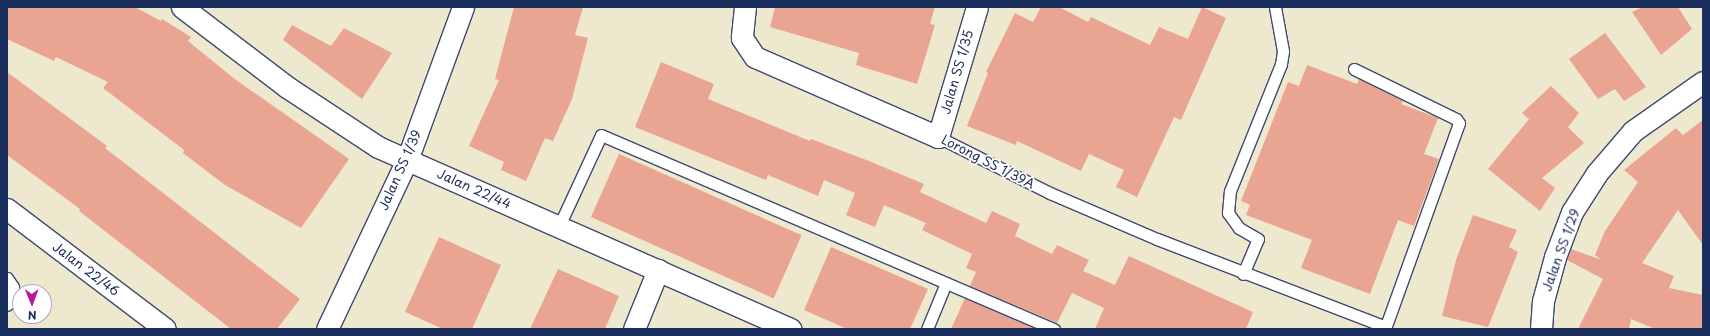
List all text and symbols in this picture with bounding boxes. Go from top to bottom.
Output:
street label: Jalan SS 1/35 [937,28,977,116]
street label: Jalan SS 1/39 [375,127,425,213]
street label: Lorong SS 1/39A [939,132,1037,192]
street label: Jalan 22/44 [435,166,513,212]
street label: Jalan SS 1/29 [1539,206,1583,294]
street label: Jalan 22/46 [50,239,122,299]
north arrow [12,284,52,324]
text: N [28,307,37,324]

